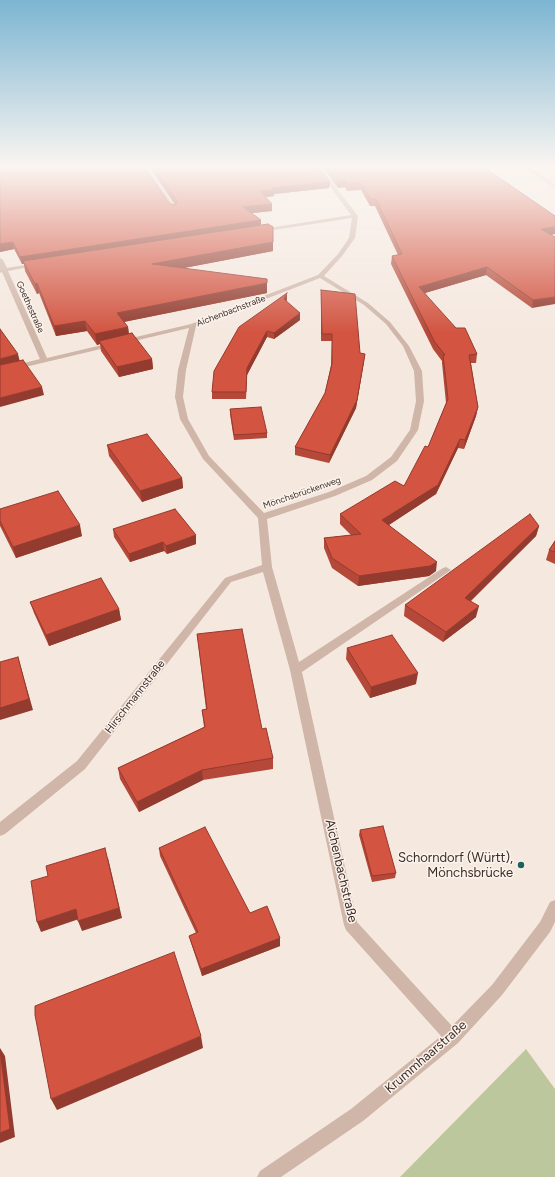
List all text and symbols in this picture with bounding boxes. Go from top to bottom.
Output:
street label: Goethestraße [14,279,46,335]
street label: Aichenbachstraße [195,293,267,329]
street label: Mönchsbrückenweg [262,475,342,511]
street label: Hirschmannstraße [102,658,168,736]
street label: Aichenbachstraße [322,818,360,924]
place label: Schorndorf (Württ), Mönchsbrücke [398,850,513,881]
marker: Schorndorf (Württ), Mönchsbrücke [516,860,526,870]
street label: Krummhaarstraße [382,1017,470,1097]

